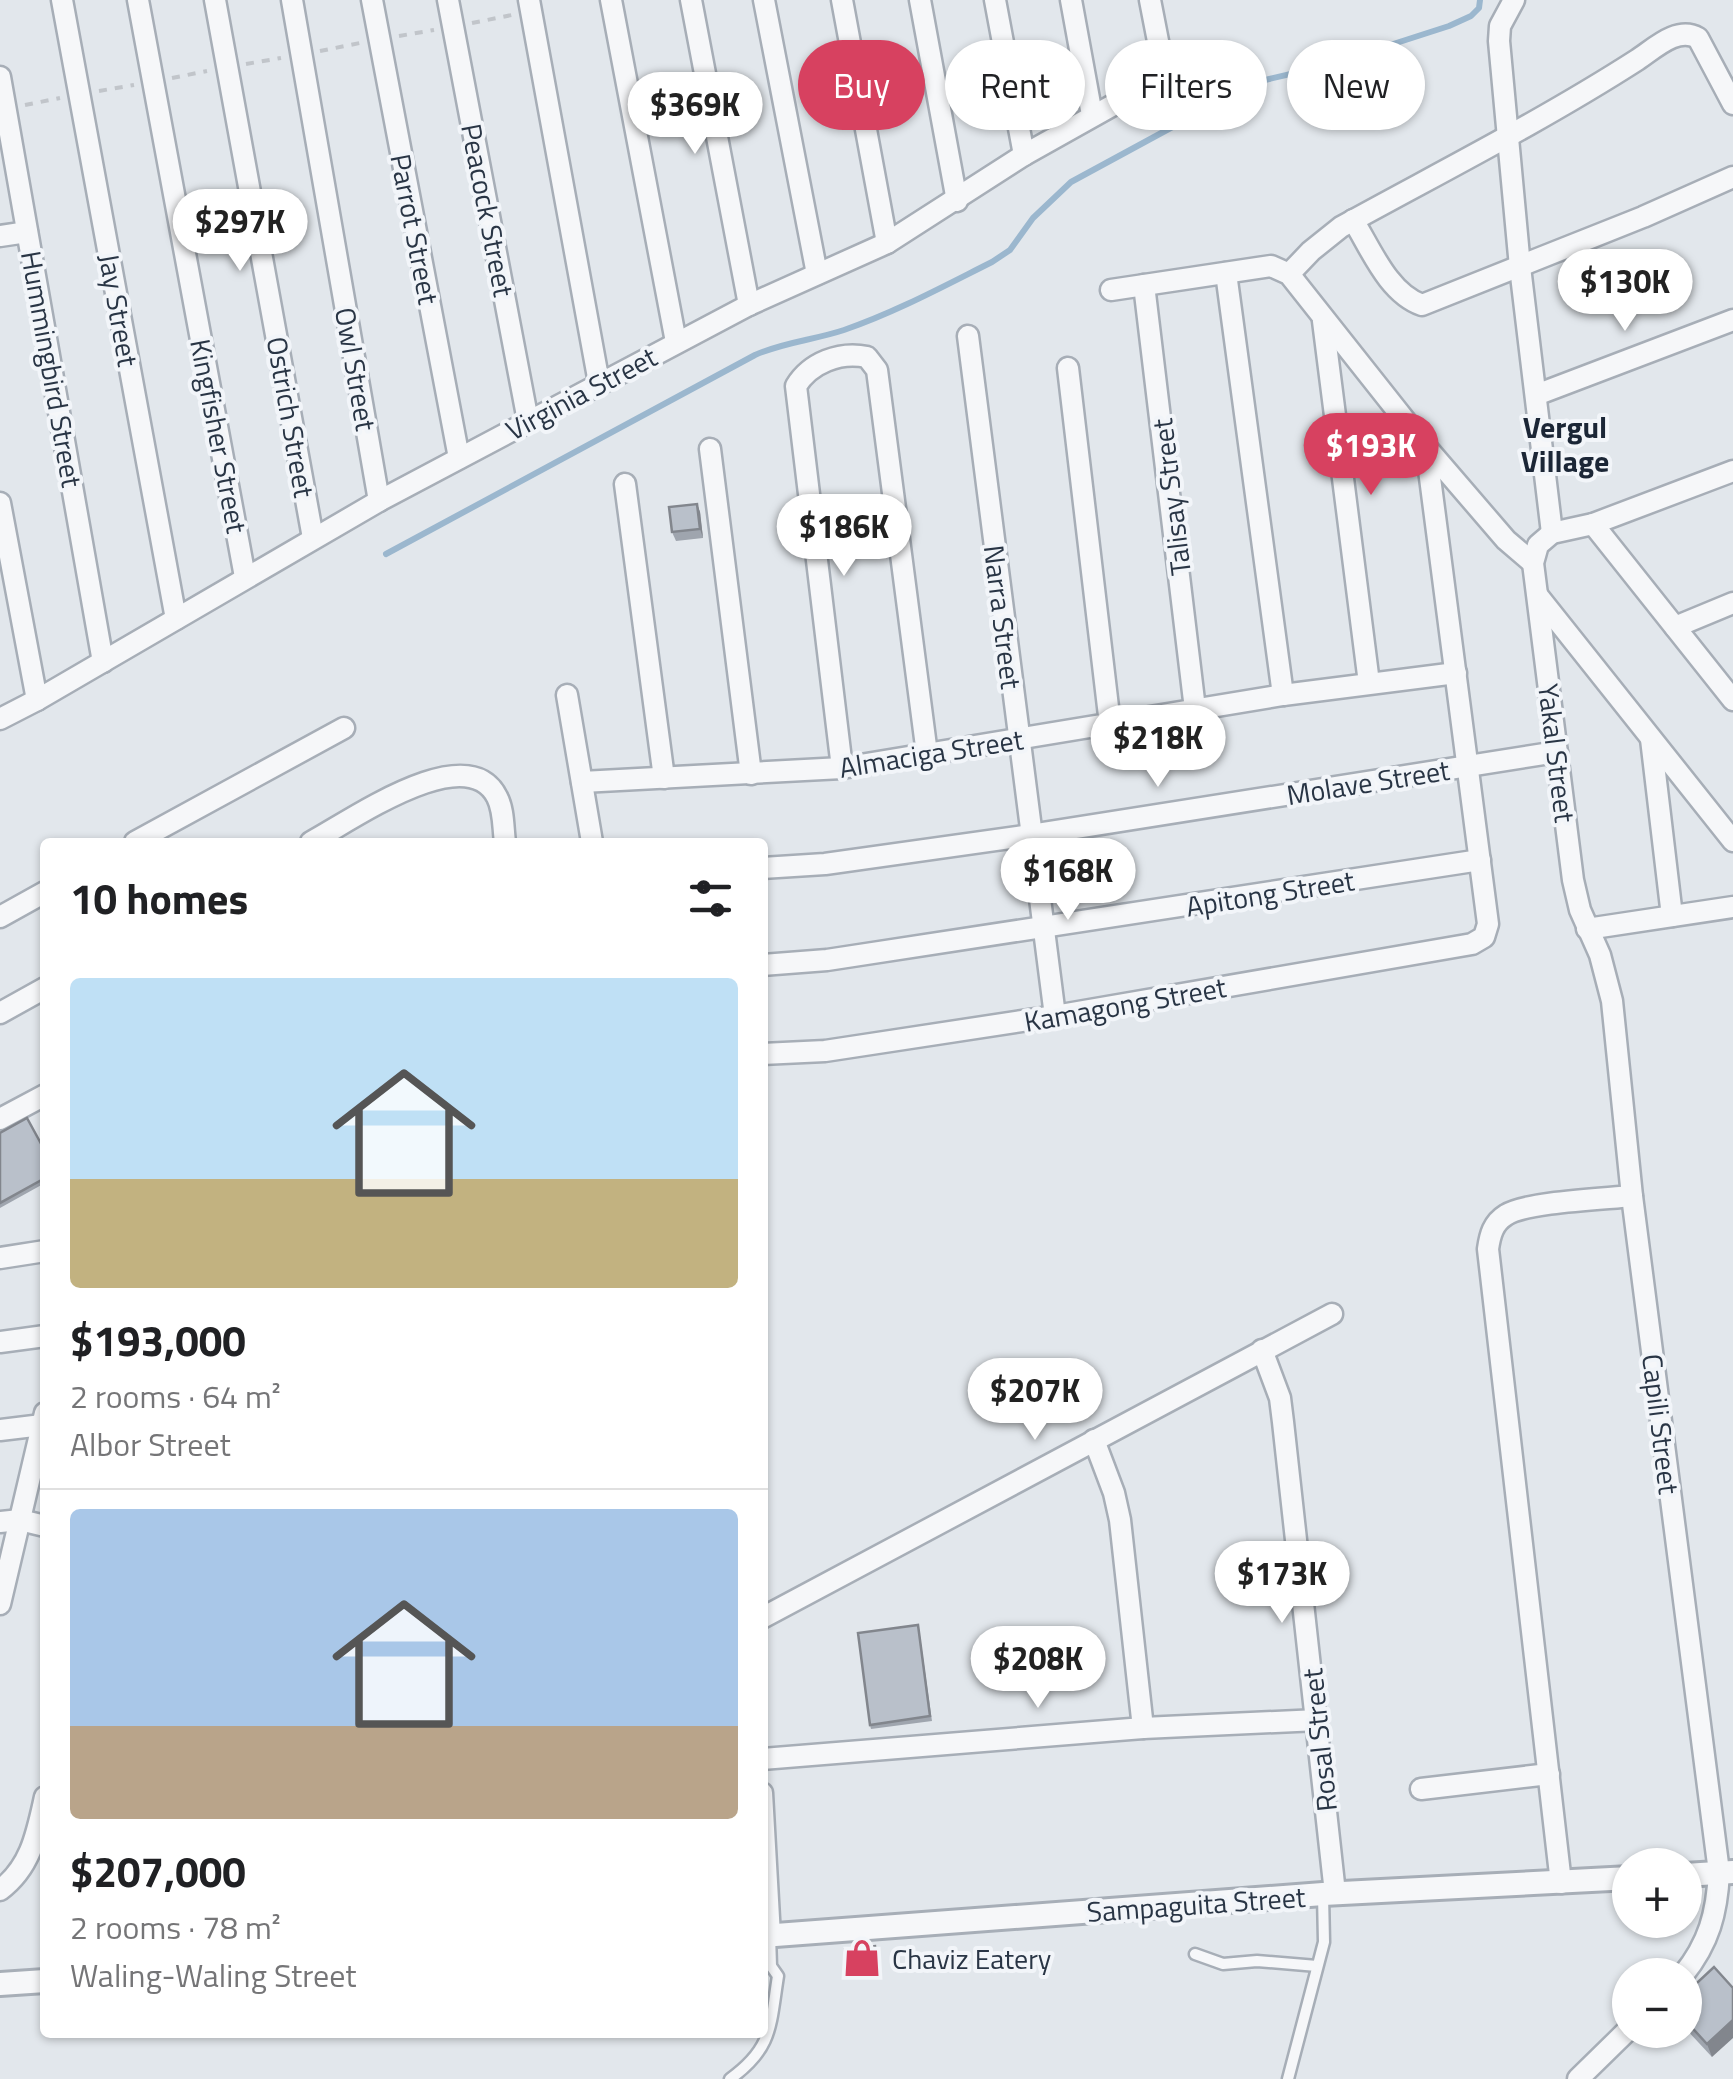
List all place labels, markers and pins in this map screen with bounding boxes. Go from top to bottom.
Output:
pin: $369K [625,72,765,157]
pin: $297K [170,189,310,274]
pin: $130K [1555,249,1695,334]
pin: $193K [1301,413,1441,498]
pin: $186K [774,494,914,579]
pin: $218K [1088,705,1228,790]
pin: $168K [998,838,1138,923]
pin: $207K [965,1358,1105,1443]
pin: $173K [1212,1541,1352,1626]
pin: $208K [968,1626,1108,1711]
shop icon: Chaviz Eatery [841,1937,883,1979]
place label: Chaviz Eatery [892,1937,1051,1980]

